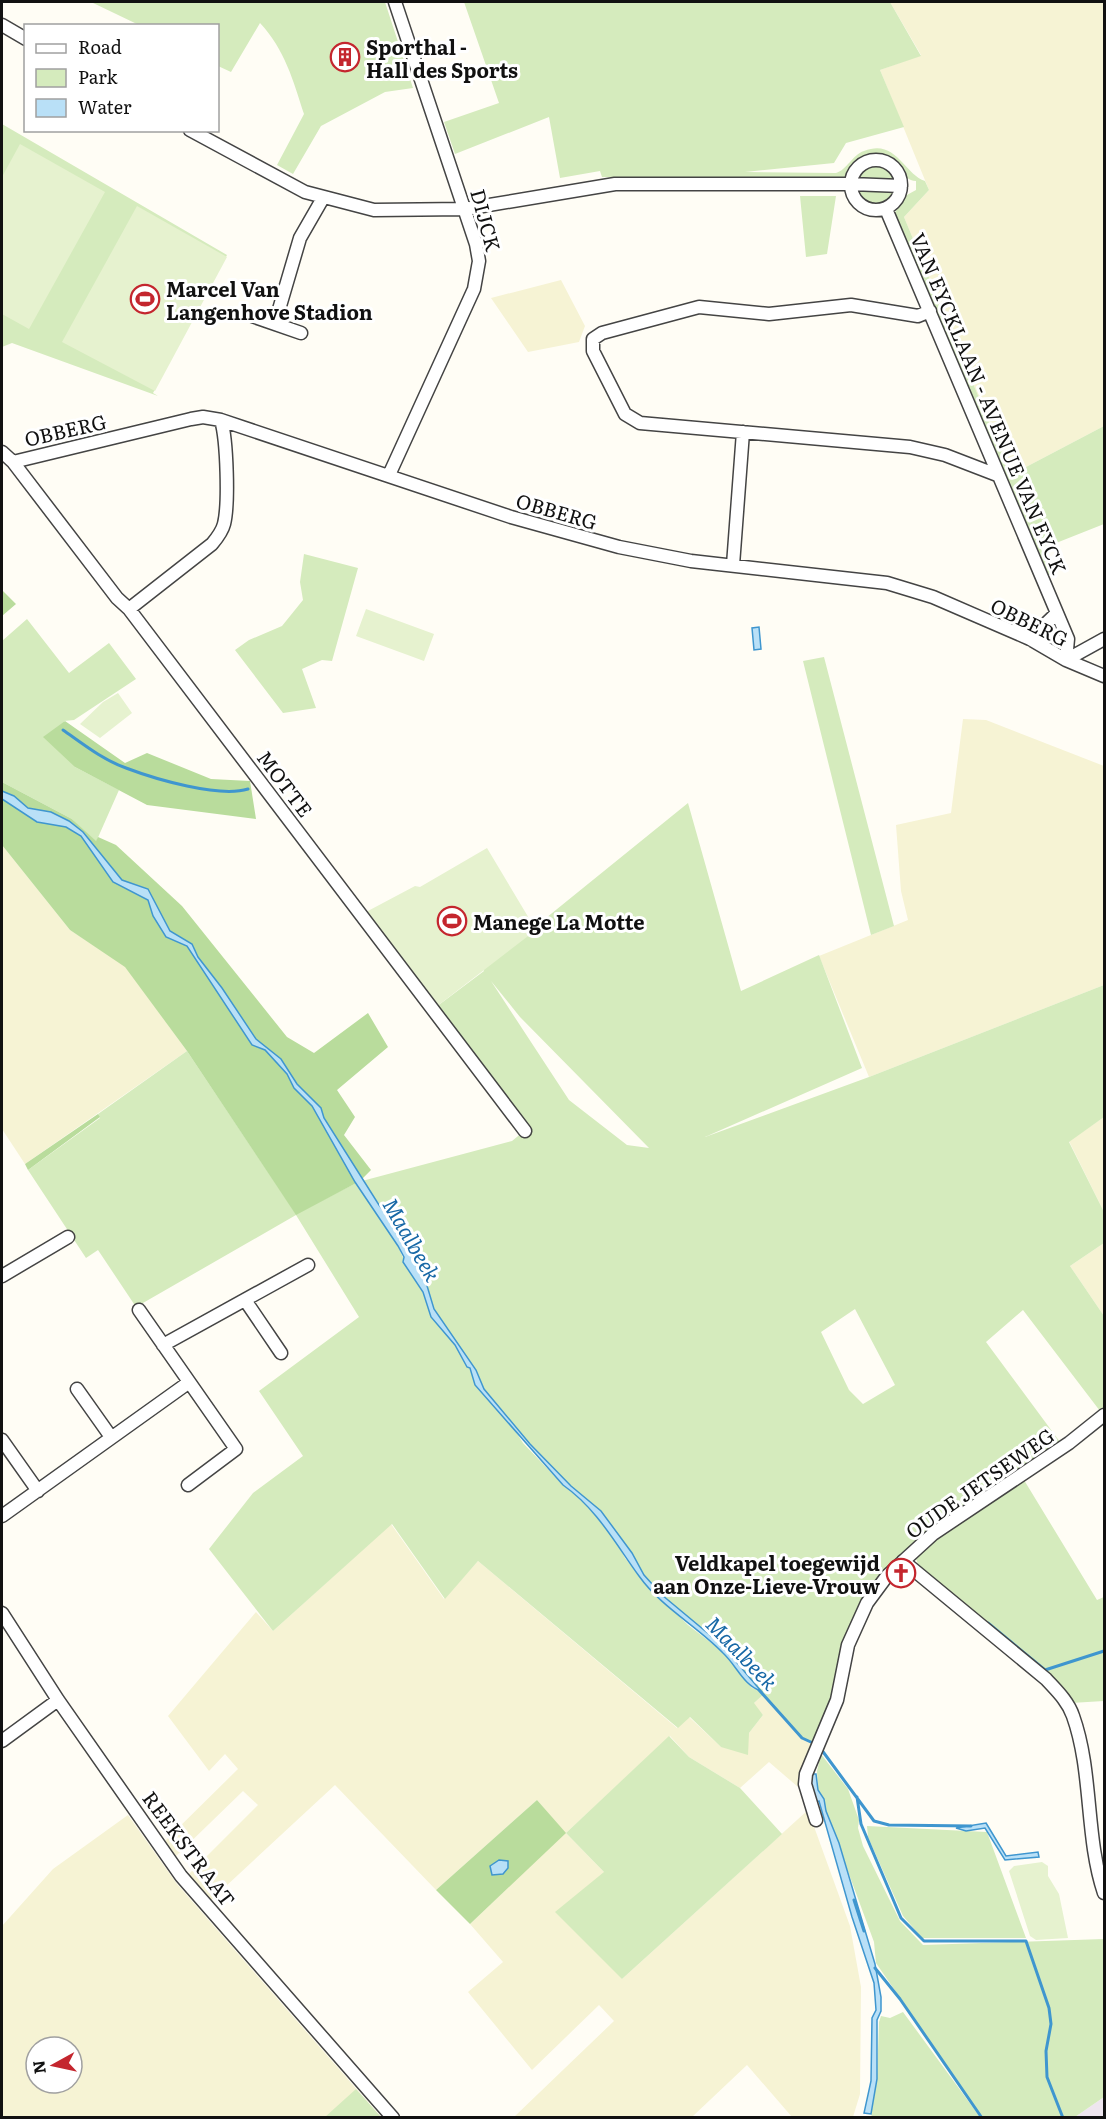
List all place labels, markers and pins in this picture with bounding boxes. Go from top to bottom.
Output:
place label: Sporthal - Hall des Sports [366,31,518,84]
building icon: Sporthal - Hall des Sports [329,41,361,73]
place label: Marcel Van Langenhove Stadion [166,273,373,326]
sports icon: Marcel Van Langenhove Stadion [129,283,161,315]
sports icon: Manege La Motte [436,905,468,937]
place label: Manege La Motte [473,906,645,936]
place label: Veldkapel toegewijd aan Onze-Lieve-Vrouw [653,1547,880,1600]
church icon: Veldkapel toegewijd aan Onze-Lieve-Vrouw [885,1557,917,1589]

